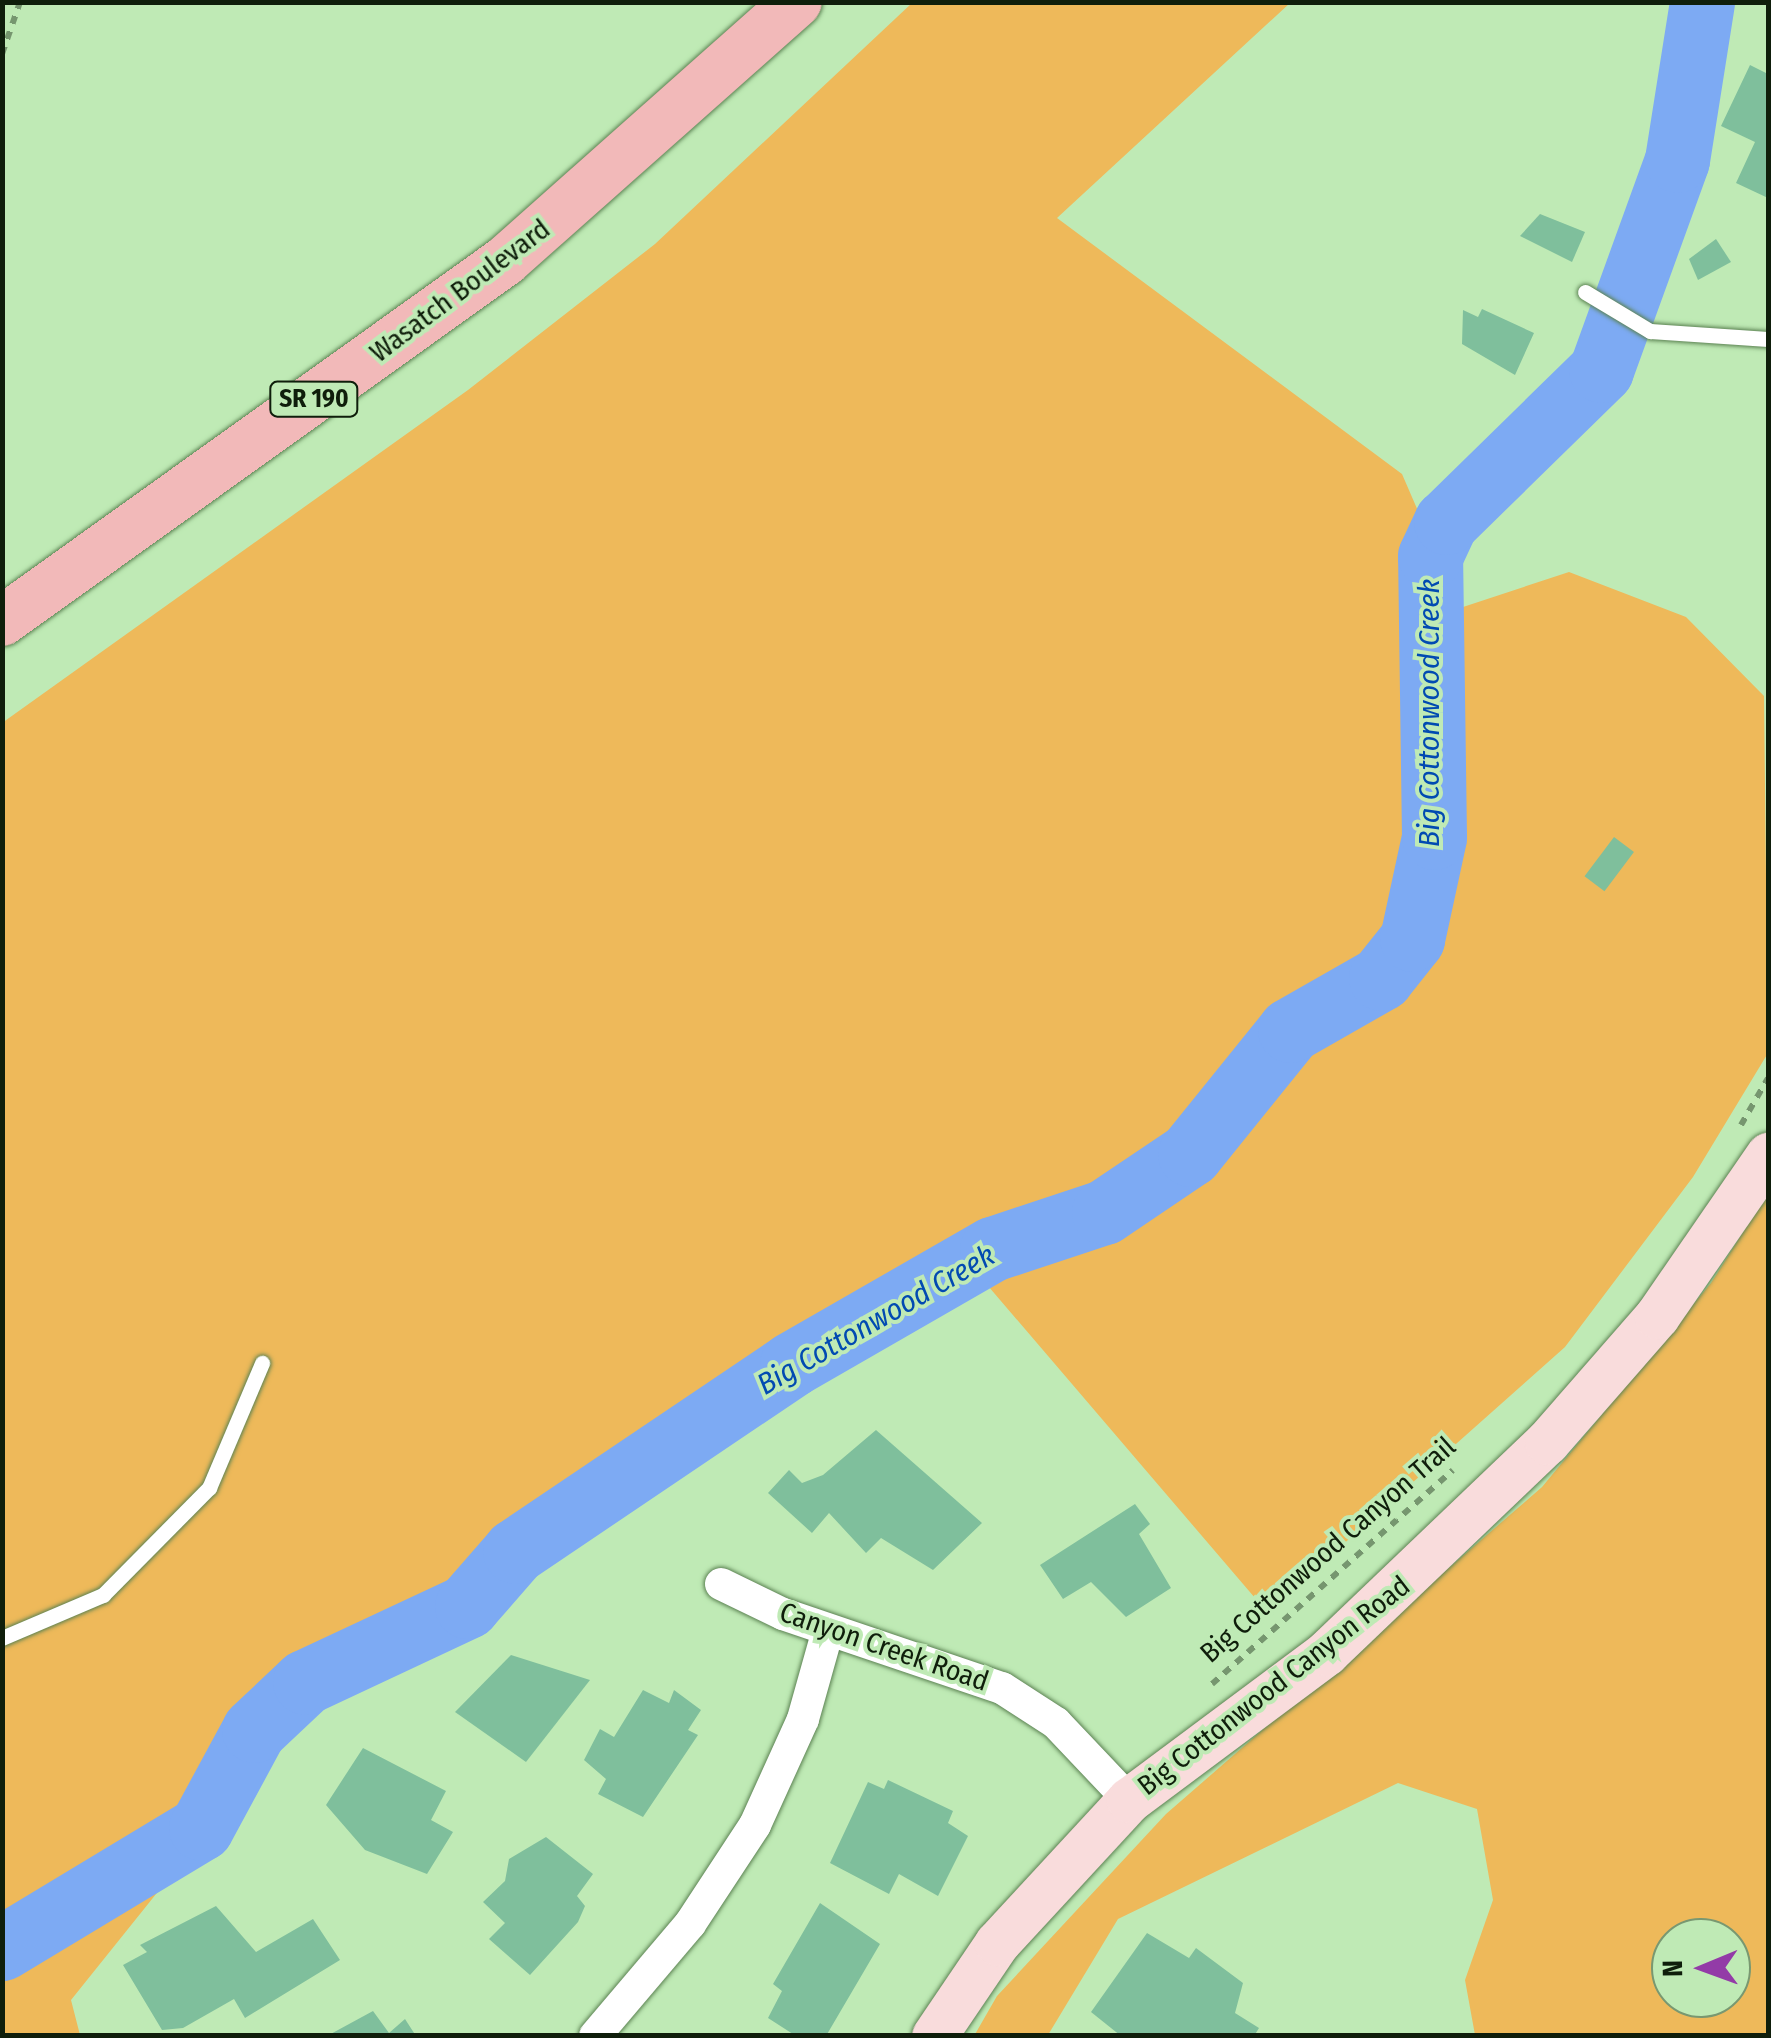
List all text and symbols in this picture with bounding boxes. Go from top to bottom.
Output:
street label: Wasatch Boulevard [363,212,557,370]
road number: SR 190 [269,379,359,419]
water label: Big Cottonwood Creek [1411,579,1447,847]
water label: Big Cottonwood Creek [751,1237,1001,1403]
street label: Big Cottonwood Canyon Trail [1194,1430,1462,1670]
street label: Big Cottonwood Canyon Road [1131,1569,1417,1803]
street label: Canyon Creek Road [775,1595,993,1699]
north arrow [1651,1918,1751,2018]
text: N [1656,1960,1689,1977]

